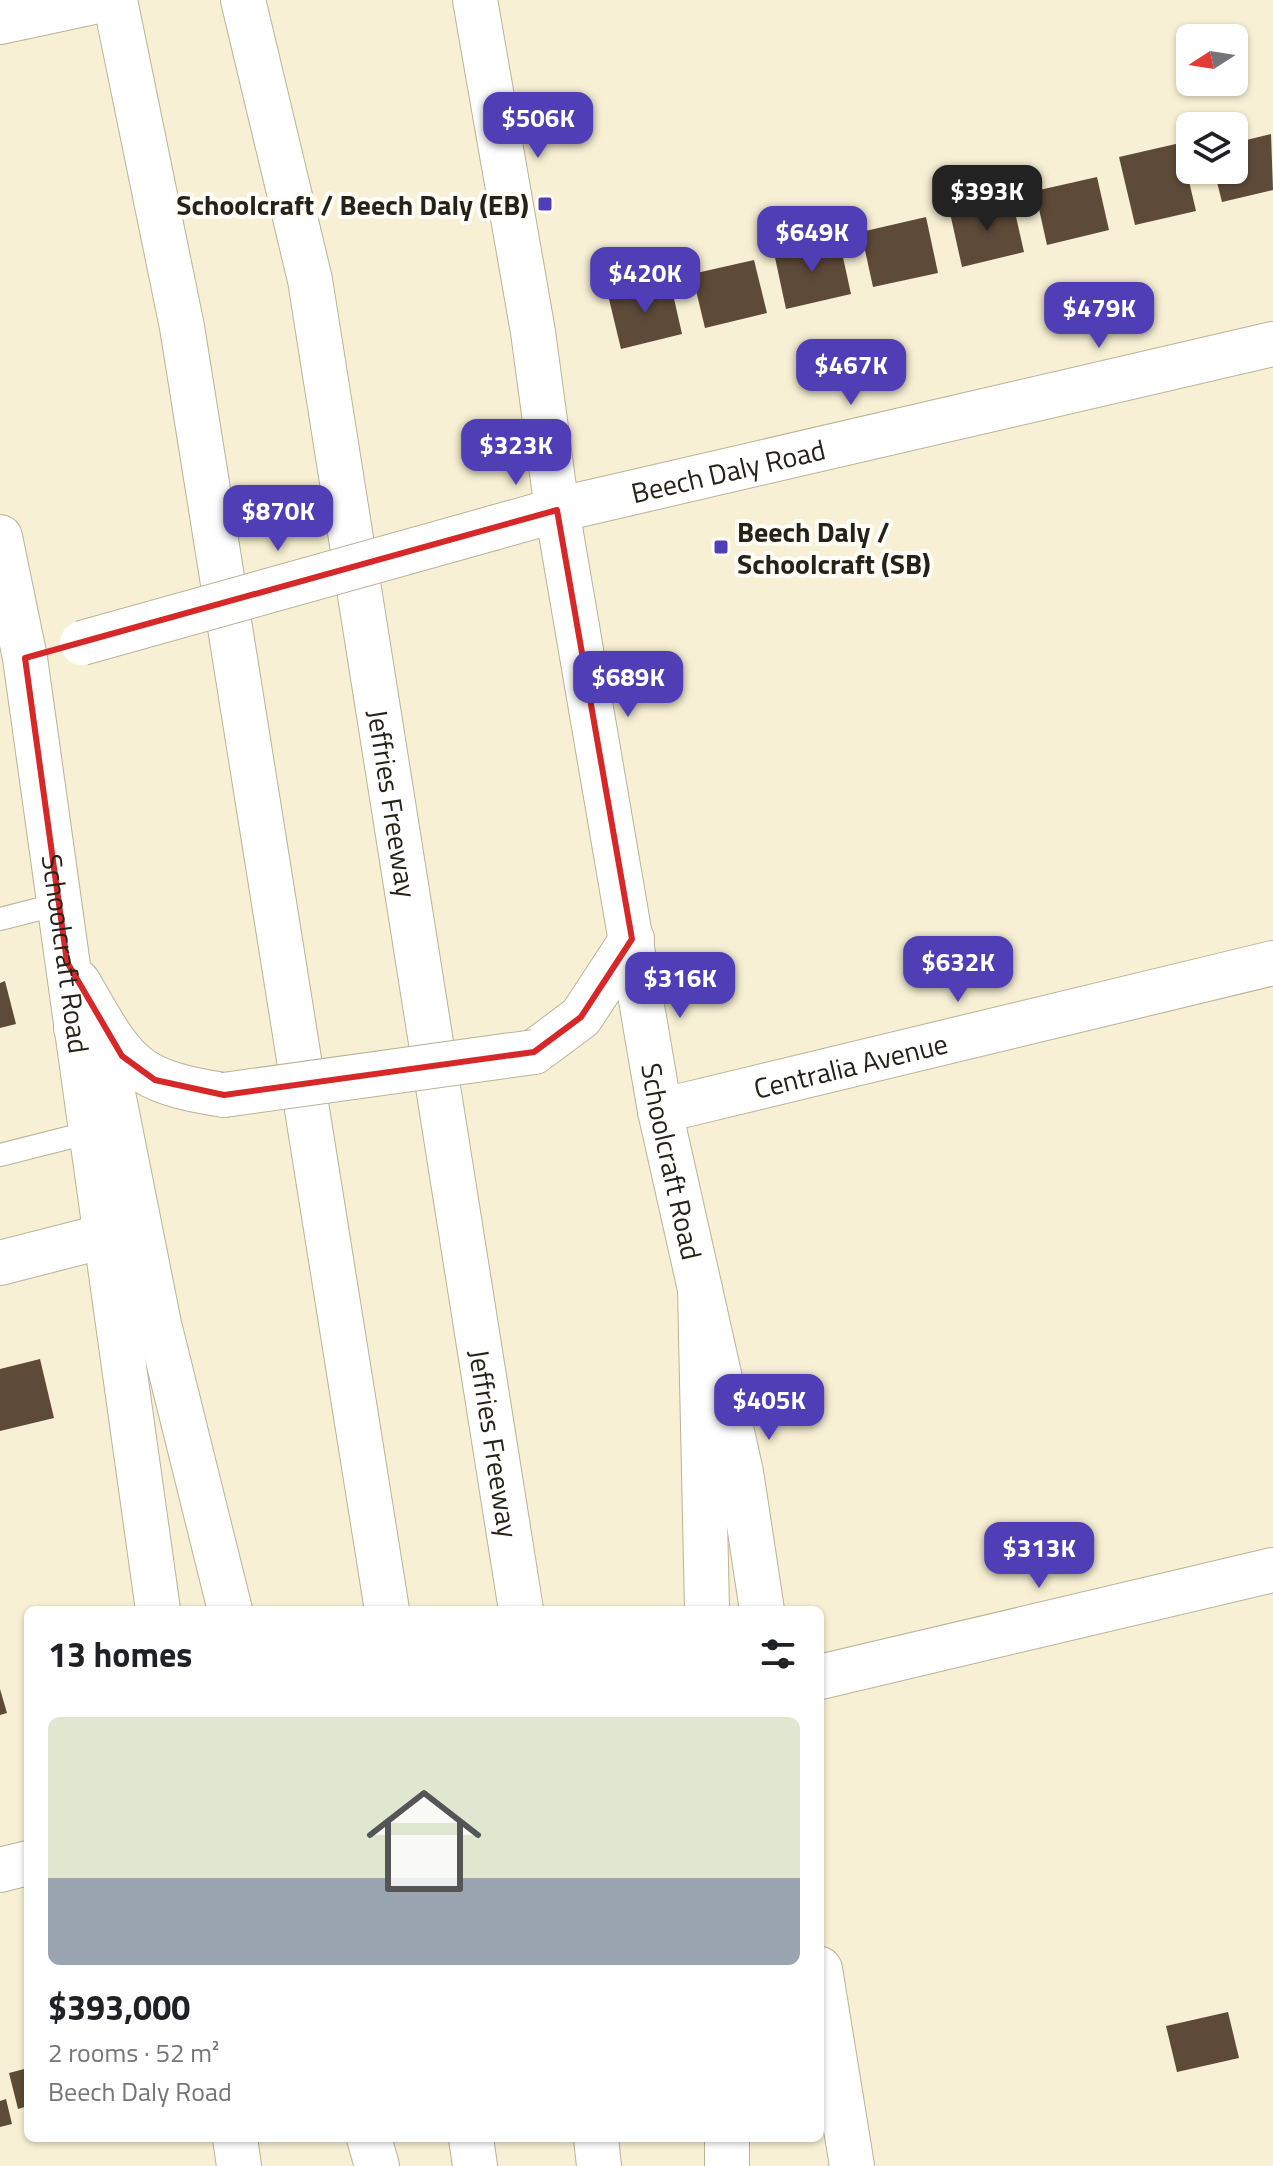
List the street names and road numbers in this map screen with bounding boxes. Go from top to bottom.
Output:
street label: Beech Daly Road [627,427,829,514]
street label: Jeffries Freeway [357,706,429,901]
street label: Schoolcraft Road [31,851,101,1056]
street label: Centralia Avenue [749,1021,952,1109]
street label: Schoolcraft Road [631,1059,714,1264]
street label: Jeffries Freeway [458,1346,531,1541]

